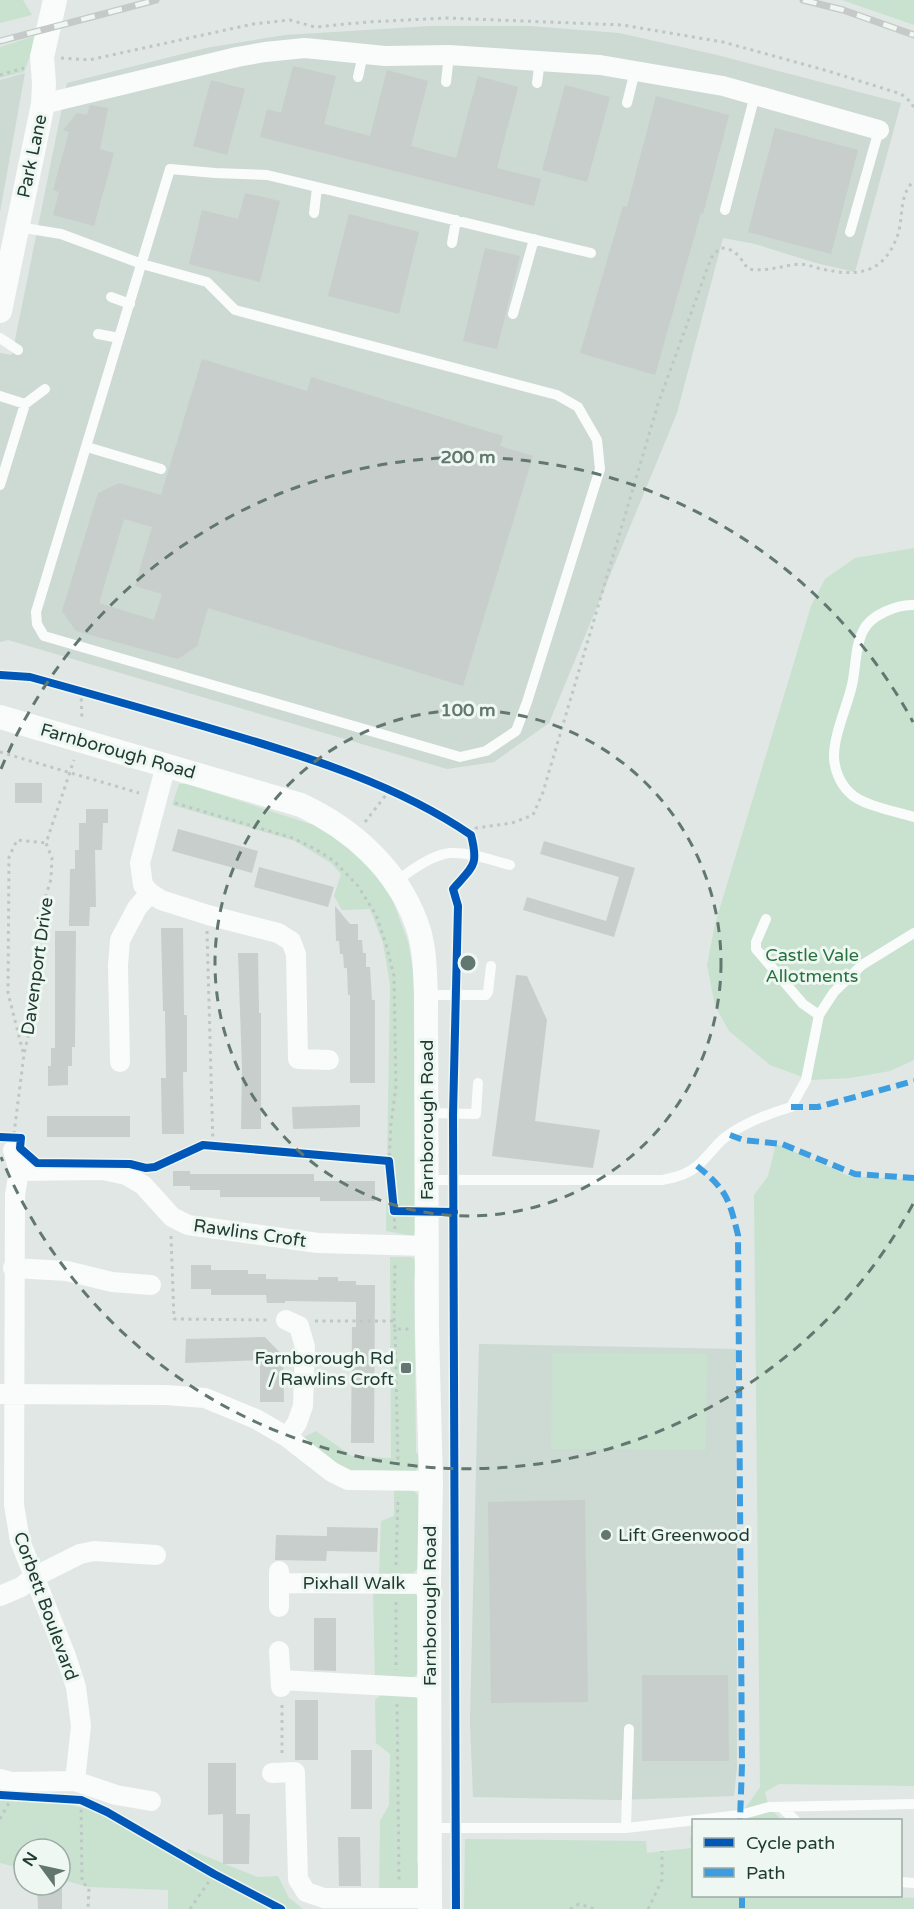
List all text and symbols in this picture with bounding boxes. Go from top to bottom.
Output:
street label: Park Lane [12,112,52,200]
text: 200 m [440,446,496,468]
text: 100 m [440,699,496,721]
street label: Farnborough Road [38,718,198,784]
street label: Davenport Drive [16,896,58,1036]
park label: Castle Vale Allotments [765,944,859,987]
centre of rings [458,953,478,973]
street label: Farnborough Road [416,1040,438,1200]
street label: Rawlins Croft [192,1214,308,1252]
place label: Farnborough Rd / Rawlins Croft [254,1347,394,1390]
marker: Farnborough Rd / Rawlins Croft [399,1361,413,1375]
place label: Lift Greenwood [618,1524,750,1546]
street label: Farnborough Road [419,1526,441,1686]
marker: Lift Greenwood [599,1528,613,1542]
street label: Corbett Boulevard [9,1529,83,1683]
street label: Pixhall Walk [303,1572,406,1594]
legend [692,1819,902,1897]
text: Cycle path [746,1832,835,1854]
north arrow [12,1837,72,1897]
text: N [18,1849,42,1870]
text: Path [746,1862,785,1884]

